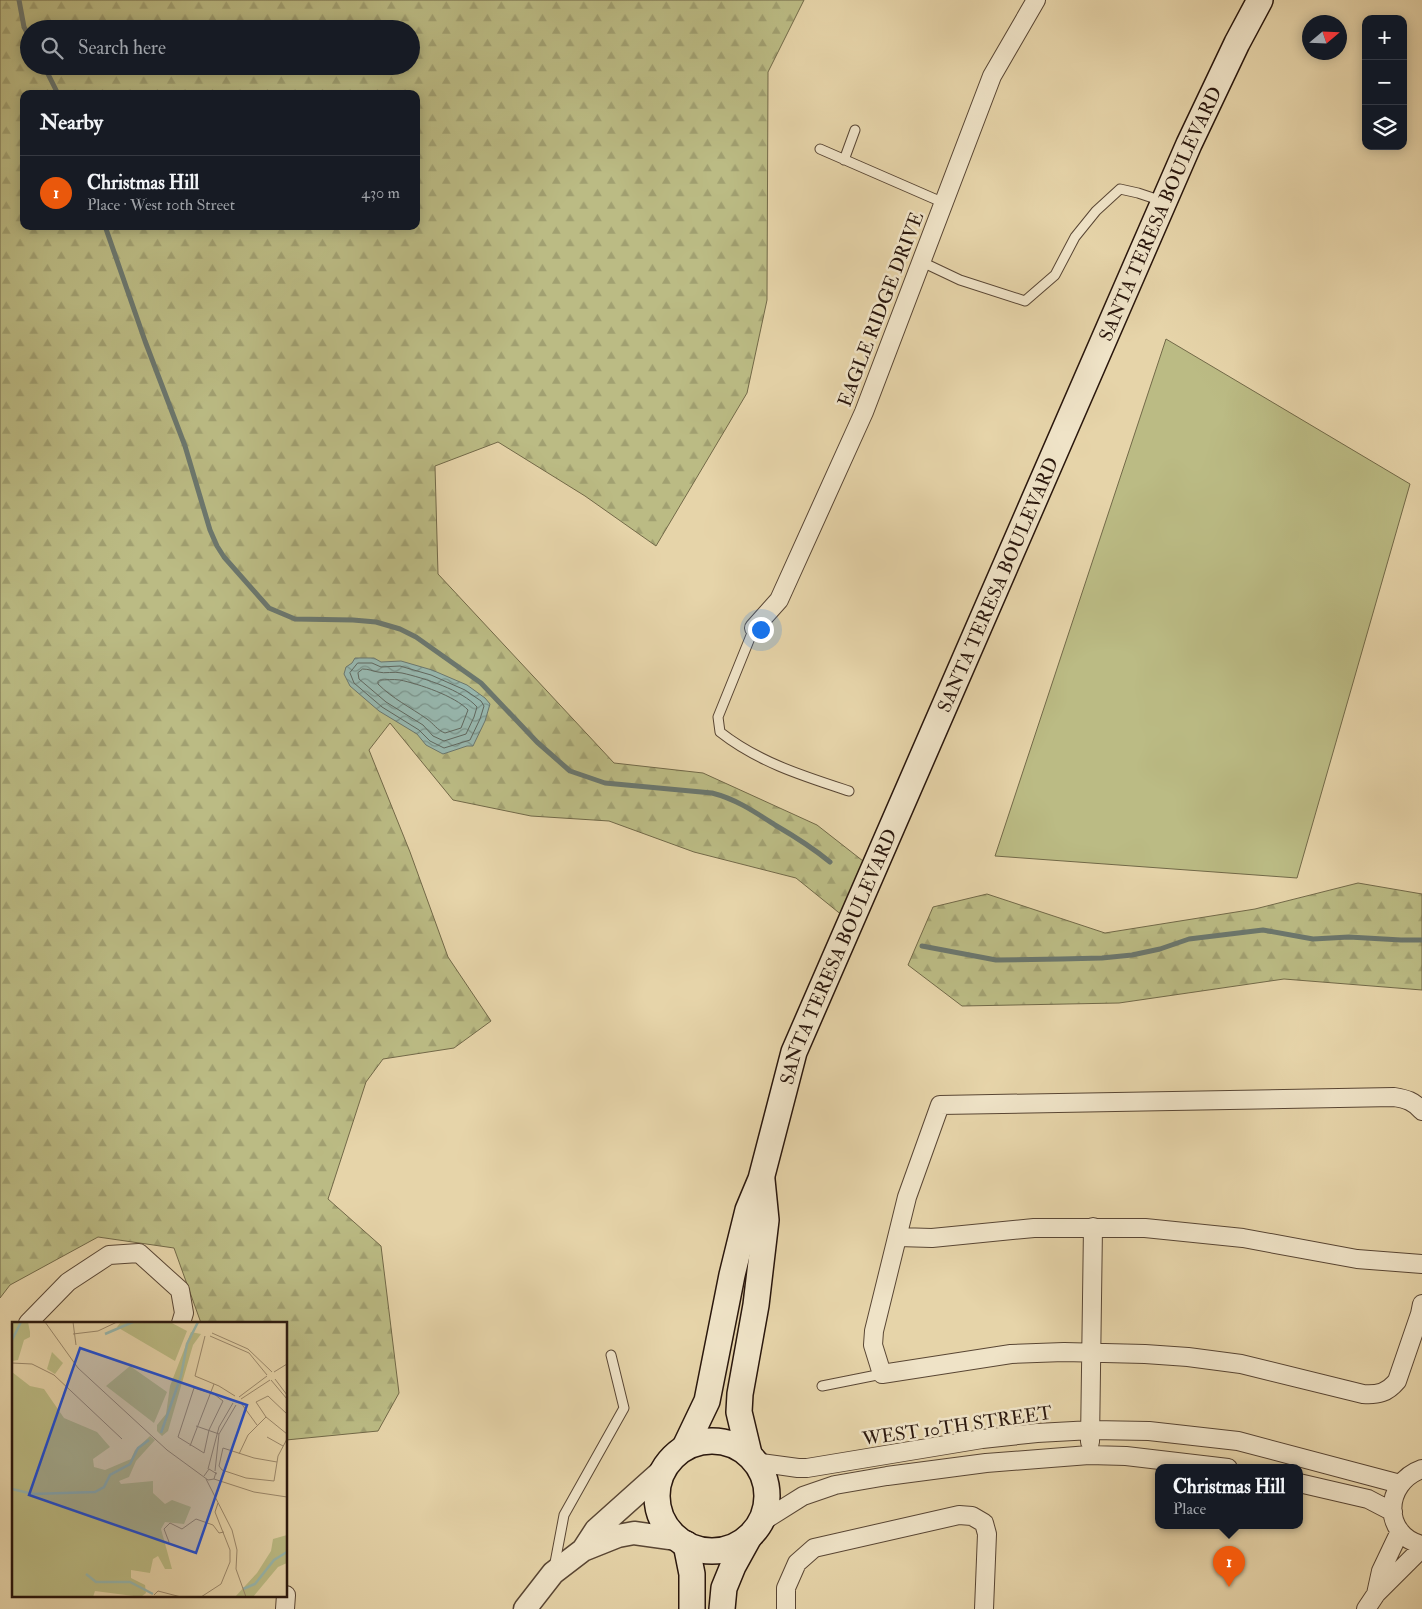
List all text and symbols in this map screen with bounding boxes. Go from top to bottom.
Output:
north arrow [1302,15,1347,60]
map controls [1362,15,1407,150]
button: + [1362,15,1407,60]
search box [20,20,420,75]
icon: search [38,34,66,62]
text: Search here [78,36,166,60]
button: − [1362,60,1407,105]
street label: SANTA TERESA BOULEVARD [1094,83,1228,345]
button: layers [1362,105,1407,150]
text: Nearby [40,109,103,136]
text: Christmas Hill [87,171,199,195]
text: 1 [53,183,59,203]
text: 430 m [361,183,400,203]
text: Place · West 10th Street [87,195,235,215]
street label: EAGLE RIDGE DRIVE [833,208,929,410]
street label: SANTA TERESA BOULEVARD [932,454,1064,716]
your location [748,617,774,643]
street label: SANTA TERESA BOULEVARD [775,825,903,1087]
inset map [12,1322,288,1596]
street label: WEST 10TH STREET [860,1401,1054,1451]
popup [1155,1464,1303,1529]
text: Christmas Hill [1173,1475,1285,1499]
text: Place [1173,1499,1206,1519]
pin: 1 [1213,1546,1245,1587]

